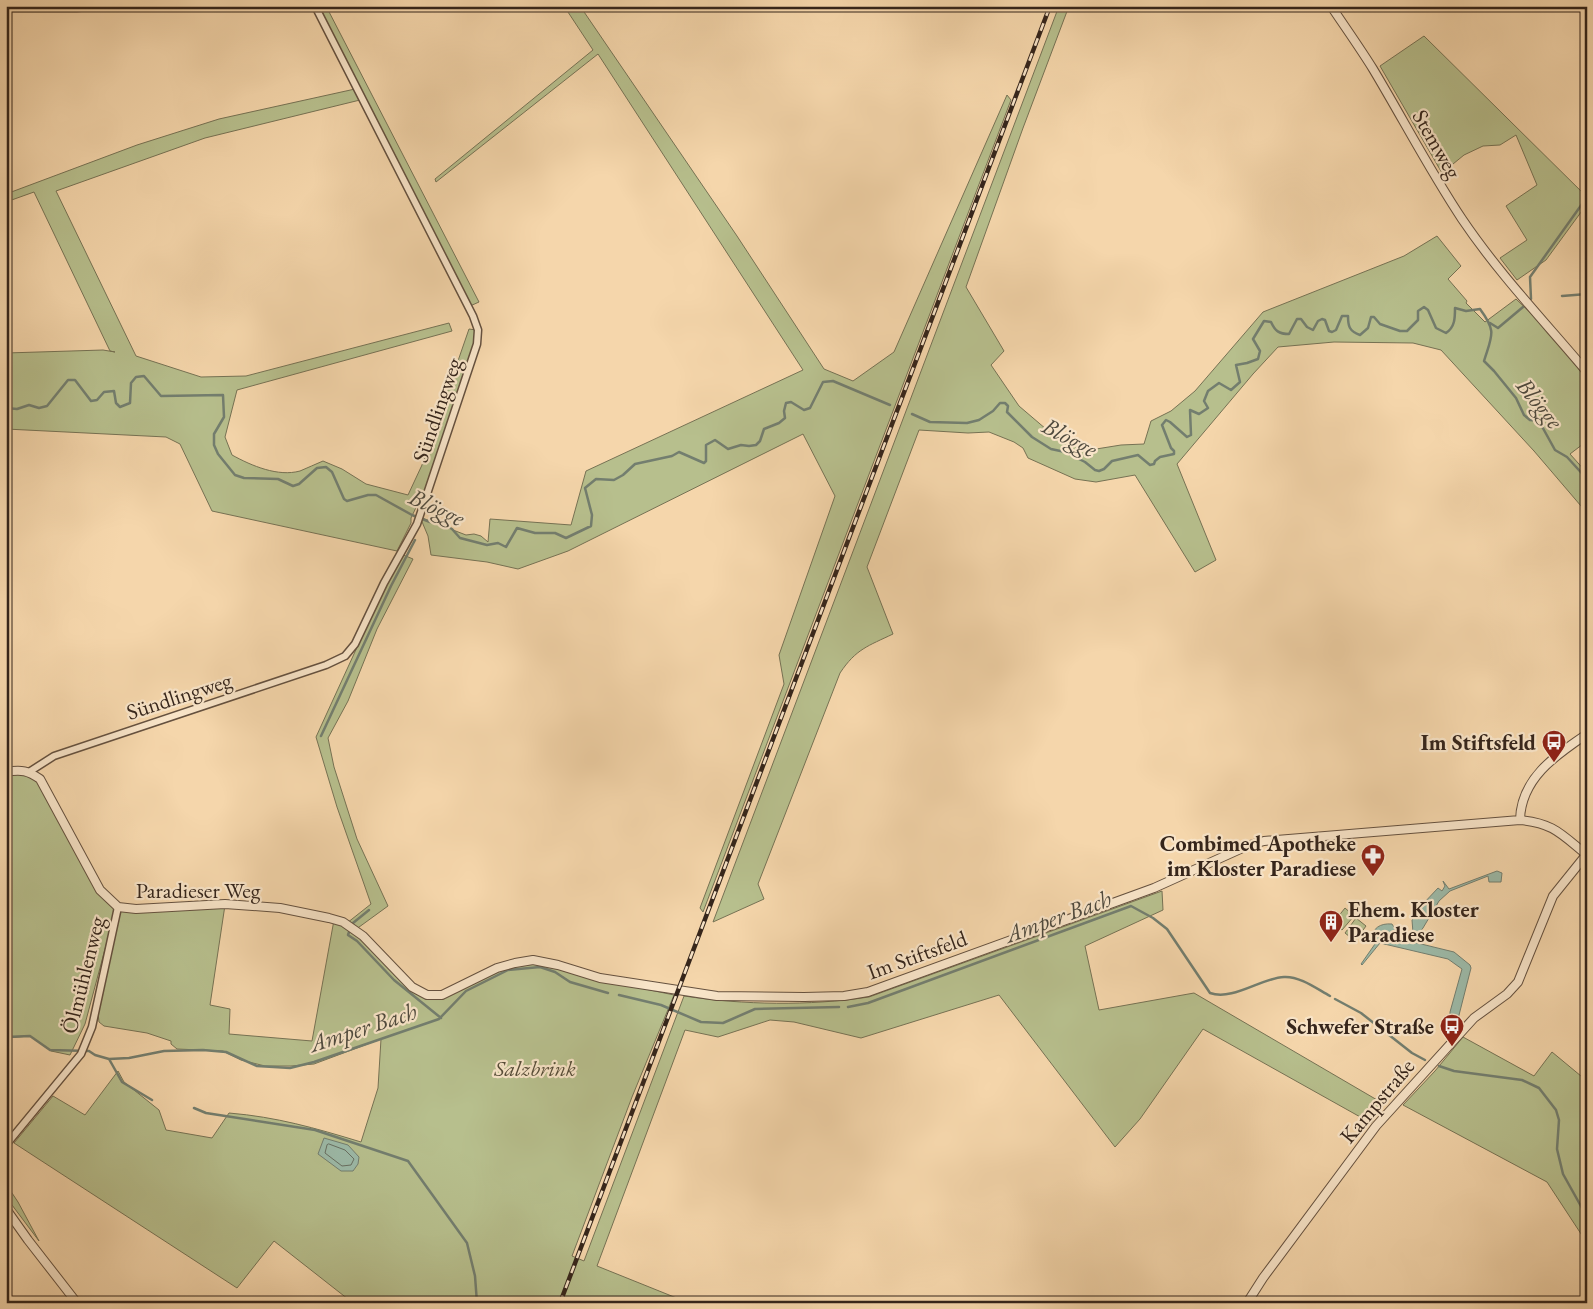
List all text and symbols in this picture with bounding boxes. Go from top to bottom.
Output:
street label: Stemweg [1406,104,1469,184]
street label: Sündlingweg [406,353,469,466]
water label: Blögge [1509,370,1571,436]
water label: Blögge [1036,409,1104,465]
water label: Blögge [403,480,470,534]
street label: Sündlingweg [123,665,236,727]
place label: Im Stiftsfeld [1421,728,1536,757]
bus stop icon: Im Stiftsfeld [1541,729,1567,763]
place label: Combimed Apotheke im Kloster Paradiese [1160,829,1356,883]
pharmacy icon: Combimed Apotheke im Kloster Paradiese [1360,843,1386,877]
street label: Paradieser Weg [136,876,261,905]
water label: Amper Bach [999,882,1116,950]
place label: Ehem. Kloster Paradiese [1348,895,1480,949]
building icon: Ehem. Kloster Paradiese [1318,909,1344,943]
street label: Ölmühlenweg [54,913,112,1037]
street label: Im Stiftsfeld [863,923,972,986]
water label: Amper Bach [303,995,421,1060]
place label: Schwefer Straße [1286,1012,1434,1041]
bus stop icon: Schwefer Straße [1439,1013,1465,1047]
street label: Kampstraße [1333,1052,1421,1149]
park label: Salzbrink [493,1054,576,1083]

